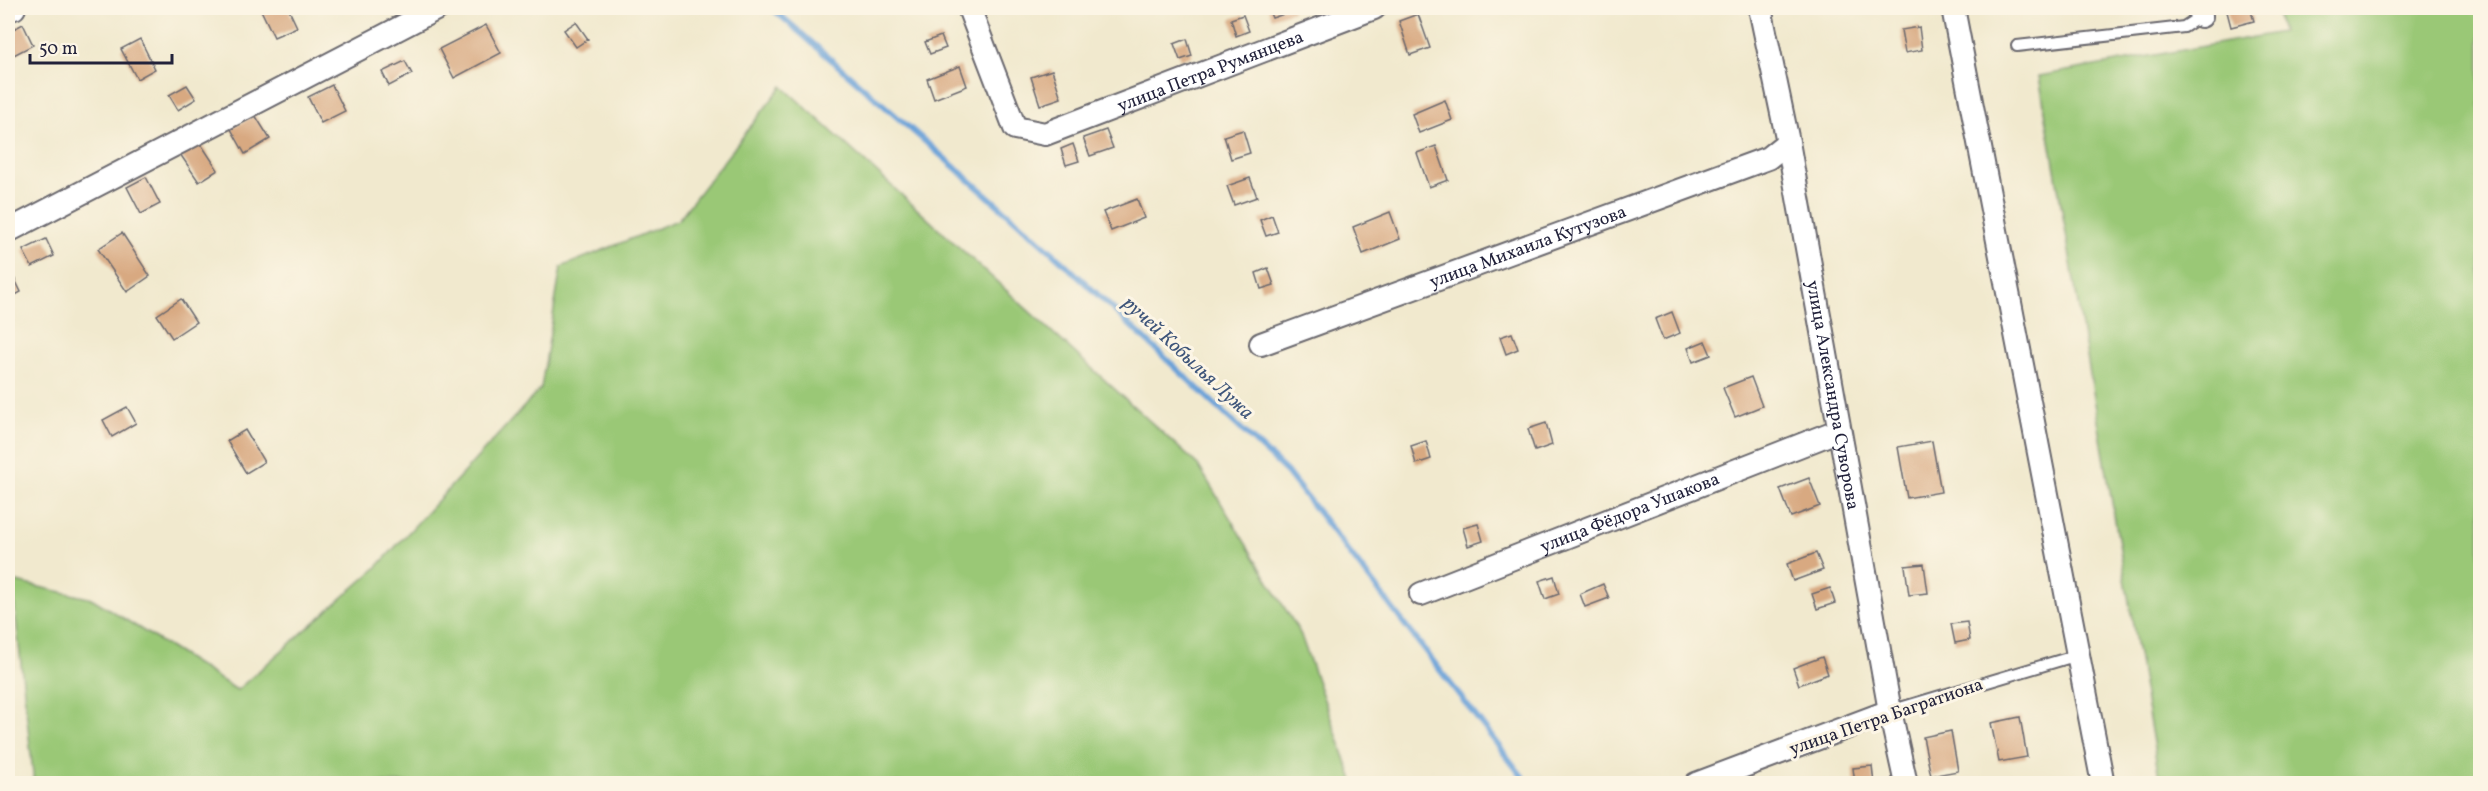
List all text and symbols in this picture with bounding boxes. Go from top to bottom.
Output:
street label: улица Петра Румянцева [1114,25,1308,119]
scale bar [30,27,172,65]
text: 50 m [39,37,78,62]
street label: улица Михаила Кутузова [1426,200,1630,295]
street label: улица Александра Суворова [1799,279,1865,512]
water label: ручей Кобылья Лужа [1116,290,1259,427]
street label: улица Фёдора Ушакова [1537,467,1724,560]
street label: улица Петра Багратиона [1786,672,1987,762]

